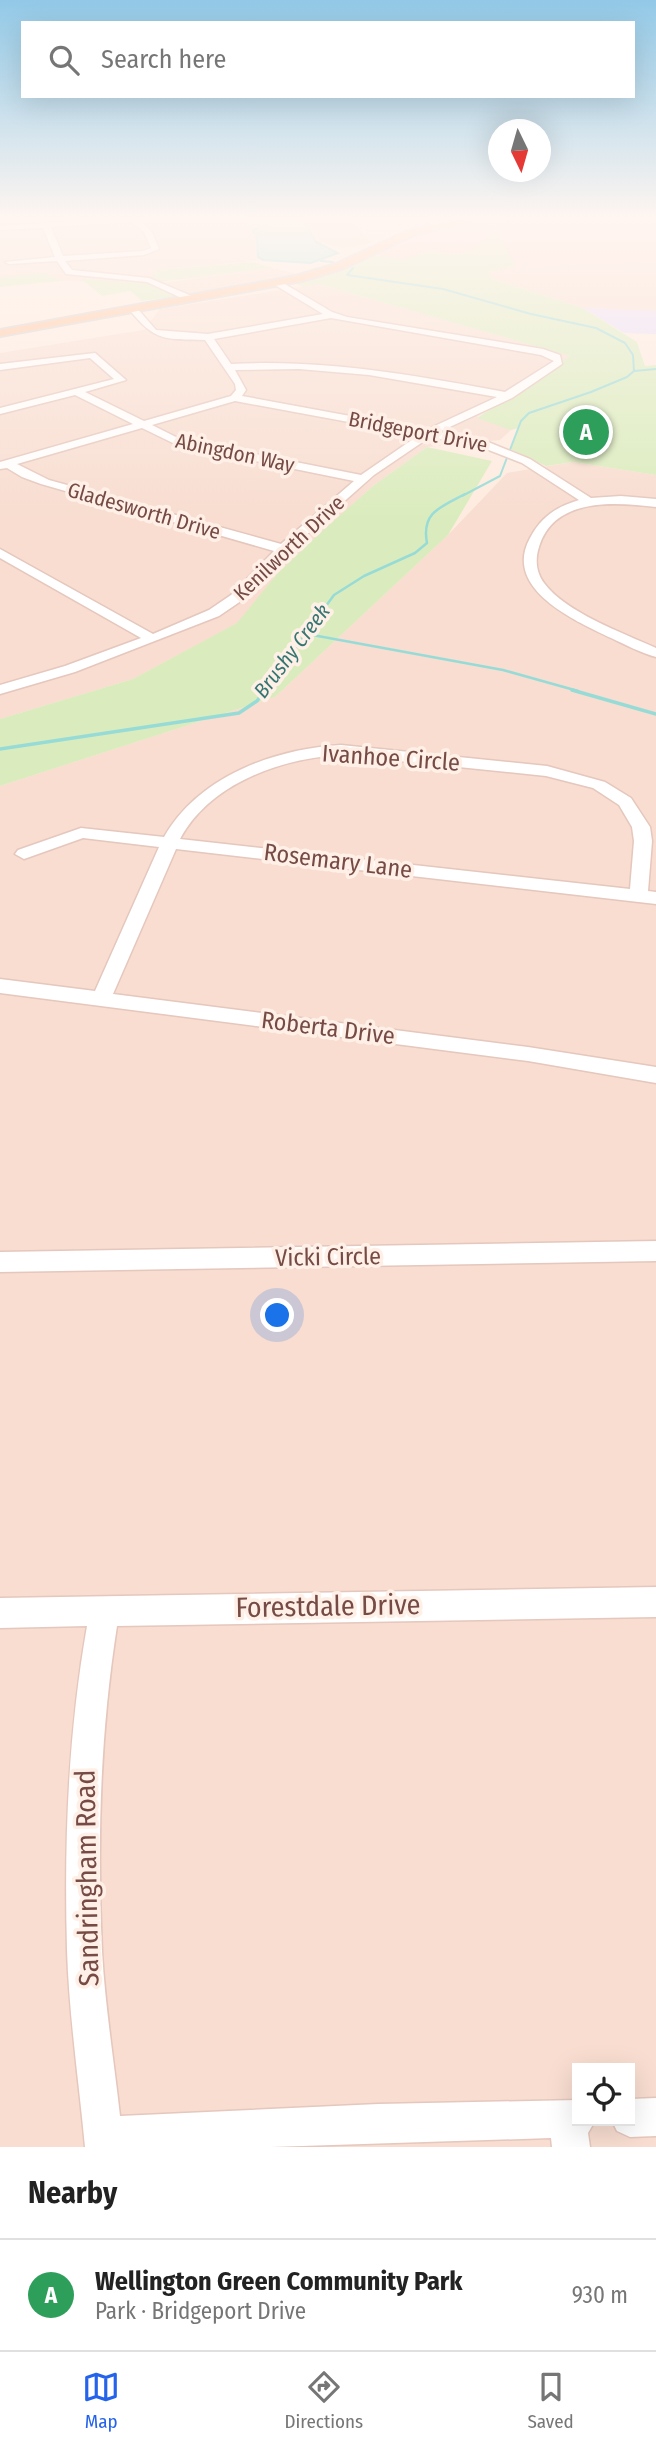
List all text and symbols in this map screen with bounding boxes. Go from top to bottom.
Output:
search box [21,21,635,98]
icon: search [45,41,83,79]
text: Search here [101,44,226,75]
north arrow [488,119,551,182]
street label: Bridgeport Drive [346,406,490,458]
pin: A [563,406,609,458]
street label: Abingdon Way [173,428,297,478]
street label: Gladesworth Drive [65,477,223,545]
street label: Kenilworth Drive [228,490,350,606]
water label: Brushy Creek [248,599,336,703]
street label: Ivanhoe Circle [321,739,461,777]
street label: Rosemary Lane [262,838,414,884]
street label: Roberta Drive [260,1006,396,1050]
street label: Vicki Circle [275,1242,381,1272]
your location [260,1298,294,1332]
street label: Forestdale Drive [235,1588,421,1624]
street label: Sandringham Road [69,1769,105,1987]
map controls [572,2063,635,2126]
button: locate [572,2063,635,2126]
text: Nearby [28,2175,117,2211]
text: Wellington Green Community Park [95,2266,463,2297]
text: A [45,2281,57,2309]
text: 930 m [572,2281,628,2309]
text: Park · Bridgeport Drive [95,2297,306,2325]
tab: Map [82,2368,120,2433]
tab: Directions [284,2368,363,2433]
tab: Saved [527,2368,574,2433]

